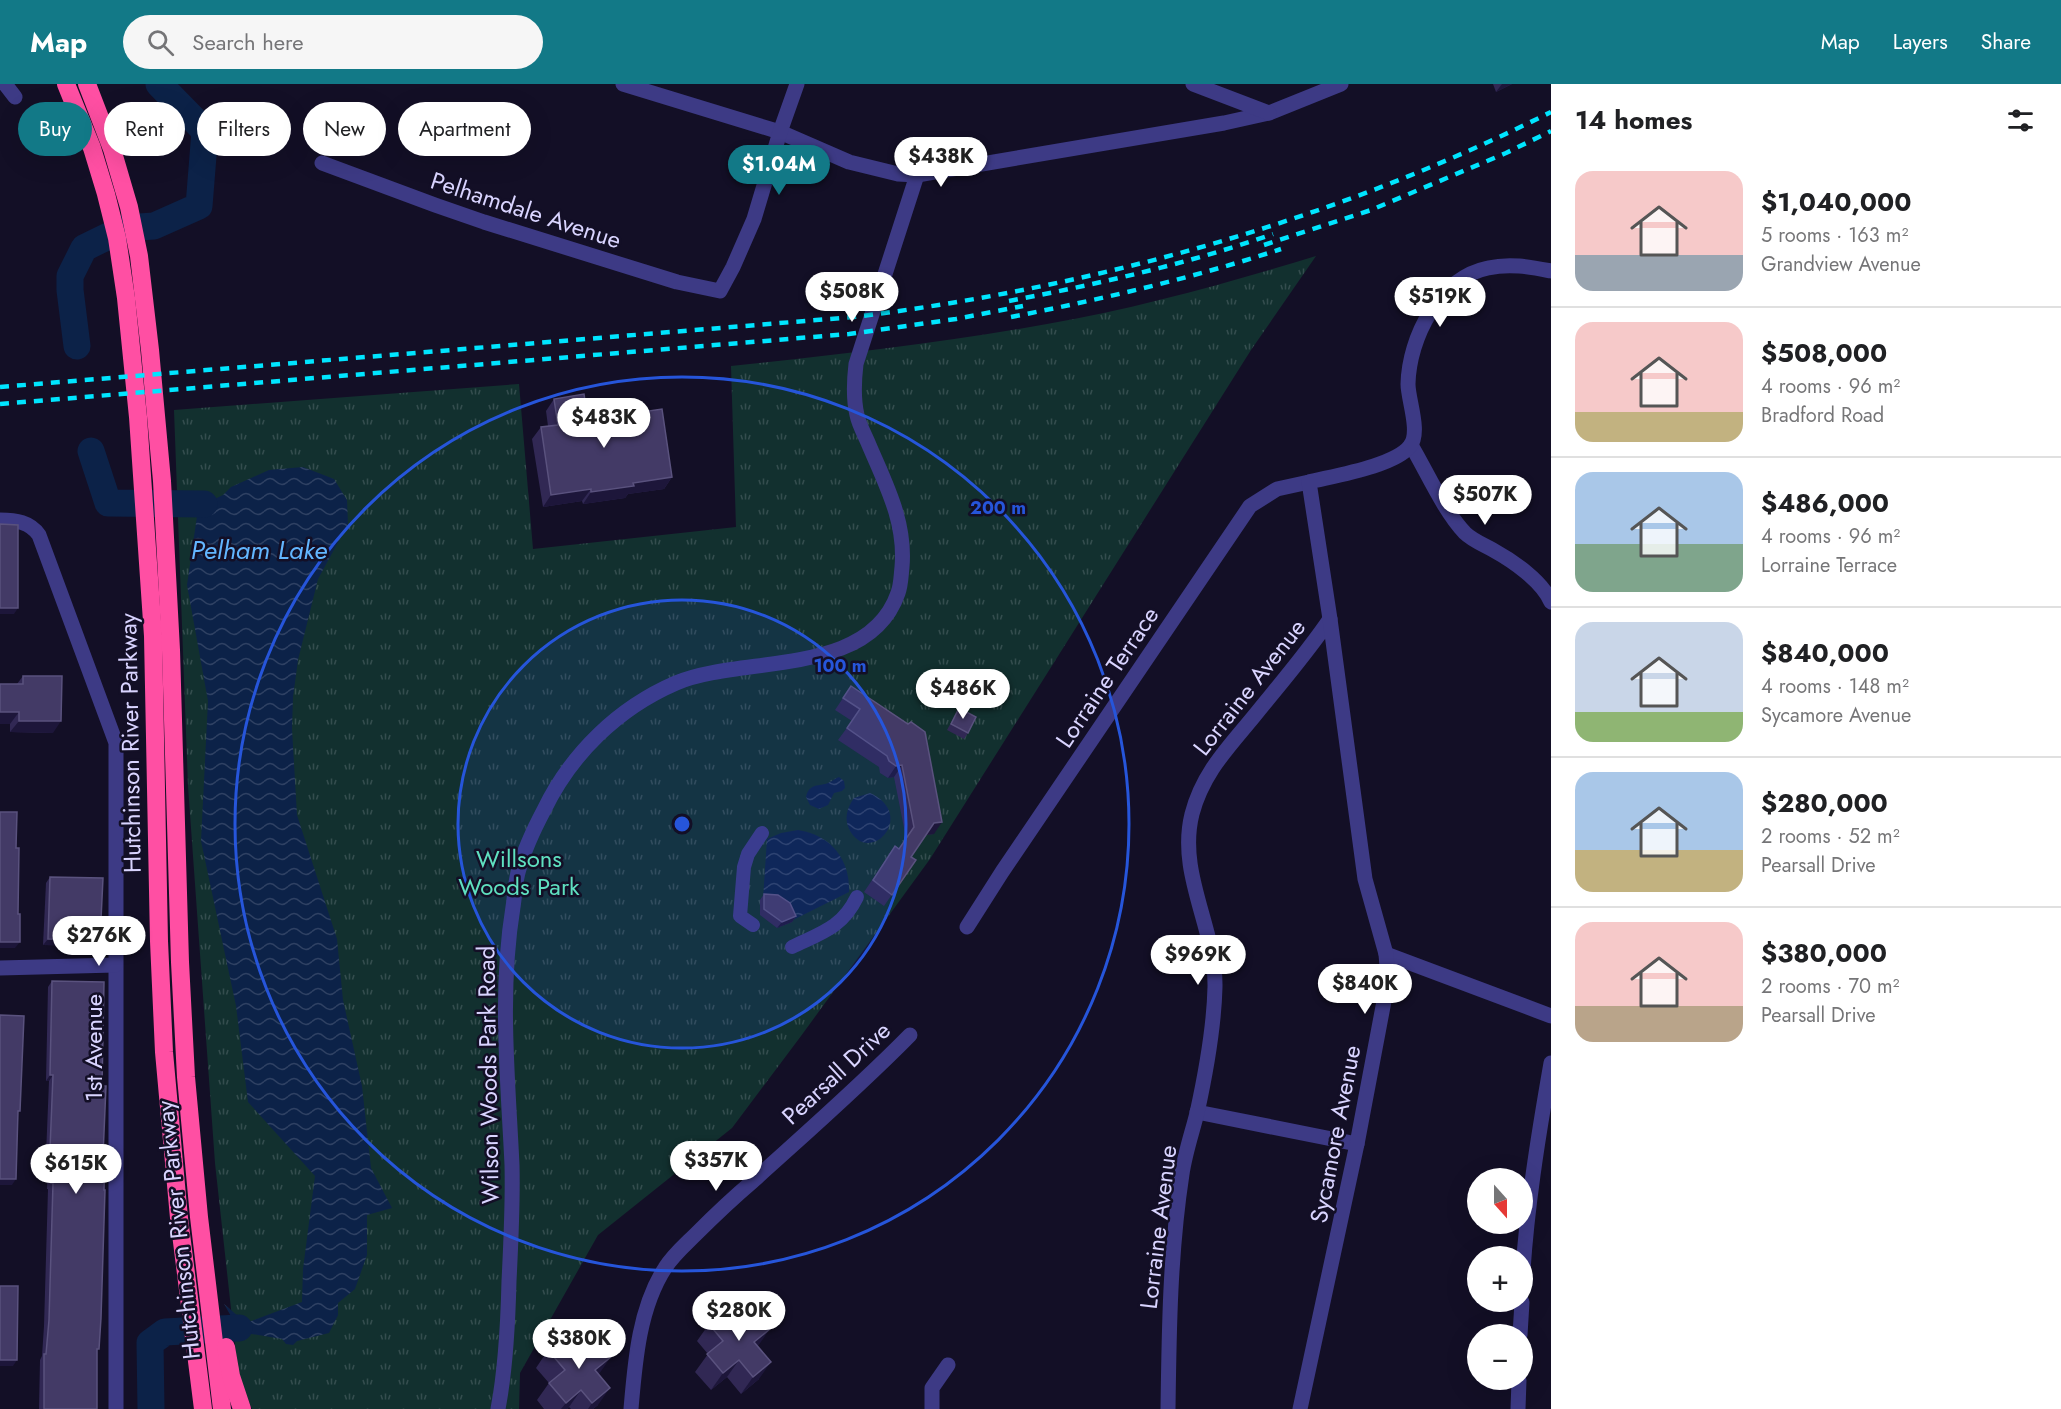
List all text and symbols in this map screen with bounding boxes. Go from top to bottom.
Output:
search box [123,15,543,69]
text: Map [30,22,87,63]
icon: search [144,26,177,59]
text: Search here [192,26,304,58]
text: Map [1821,27,1860,57]
text: Layers [1893,27,1948,57]
text: Share [1981,27,2031,57]
text: 14 homes [1575,101,1692,139]
chip: Buy [18,102,92,156]
chip: Rent [104,102,185,156]
chip: Filters [197,102,291,156]
chip: New [303,102,386,156]
chip: Apartment [398,102,531,156]
icon: filters [2004,104,2037,137]
pin: $438K [899,137,983,188]
text: $438K [908,142,974,171]
pin: $1.04M [730,145,828,196]
text: $1.04M [742,150,816,179]
street label: Pelhamdale Avenue [426,163,626,257]
text: $1,040,000 [1761,183,1911,221]
icon: home [1623,195,1695,267]
text: 5 rooms · 163 m² [1761,221,1908,250]
text: Grandview Avenue [1761,250,1921,279]
pin: $508K [810,272,894,323]
text: $508K [819,277,885,306]
pin: $519K [1398,277,1482,328]
text: $519K [1409,282,1471,311]
text: $508,000 [1761,334,1887,372]
icon: home [1623,346,1695,418]
text: 4 rooms · 96 m² [1761,372,1900,401]
pin: $483K [562,398,646,449]
text: Bradford Road [1761,401,1884,430]
text: $483K [571,403,637,432]
pin: $507K [1443,475,1527,526]
text: $507K [1453,480,1517,509]
text: $486,000 [1761,484,1889,522]
text: 200 m [970,495,1026,521]
icon: home [1623,496,1695,568]
text: 4 rooms · 96 m² [1761,522,1900,551]
water label: Pelham Lake [191,531,327,569]
text: Lorraine Terrace [1761,551,1897,580]
street label: Lorraine Terrace [1047,600,1167,754]
street label: Lorraine Avenue [1184,611,1314,763]
street label: Hutchinson River Parkway [110,612,150,873]
text: $840,000 [1761,634,1889,672]
icon: home [1623,646,1695,718]
text: 100 m [813,653,867,679]
pin: $486K [921,669,1005,720]
text: 4 rooms · 148 m² [1761,672,1909,701]
text: $486K [930,674,996,703]
text: Sycamore Avenue [1761,701,1911,730]
text: $280,000 [1761,784,1888,822]
icon: home [1623,796,1695,868]
centre of rings [672,814,692,834]
text: 2 rooms · 52 m² [1761,822,1900,851]
park label: Willsons Woods Park [458,841,580,904]
text: Pearsall Drive [1761,851,1875,880]
pin: $276K [57,916,141,967]
text: $276K [67,921,131,950]
text: $380,000 [1761,934,1887,972]
pin: $969K [1156,935,1240,986]
text: $969K [1165,940,1231,969]
street label: Wilson Woods Park Road [468,945,508,1205]
icon: home [1623,946,1695,1018]
pin: $840K [1323,964,1407,1015]
text: $840K [1332,969,1398,998]
text: 2 rooms · 70 m² [1761,972,1899,1001]
street label: 1st Avenue [76,994,111,1102]
text: Pearsall Drive [1761,1001,1875,1030]
street label: Pearsall Drive [774,1013,898,1133]
street label: Sycamore Avenue [1301,1042,1369,1226]
street label: Hutchinson River Parkway [147,1098,209,1361]
pin: $357K [674,1141,758,1192]
street label: Lorraine Avenue [1131,1143,1185,1311]
pin: $615K [34,1144,118,1195]
text: $357K [684,1146,748,1175]
text: $615K [45,1149,107,1178]
north arrow [1467,1168,1533,1234]
map controls [1467,1168,1533,1390]
button: + [1467,1246,1533,1312]
pin: $280K [697,1291,781,1342]
text: $280K [706,1296,772,1325]
pin: $380K [537,1319,621,1370]
text: $380K [547,1324,611,1353]
button: − [1467,1324,1533,1390]

